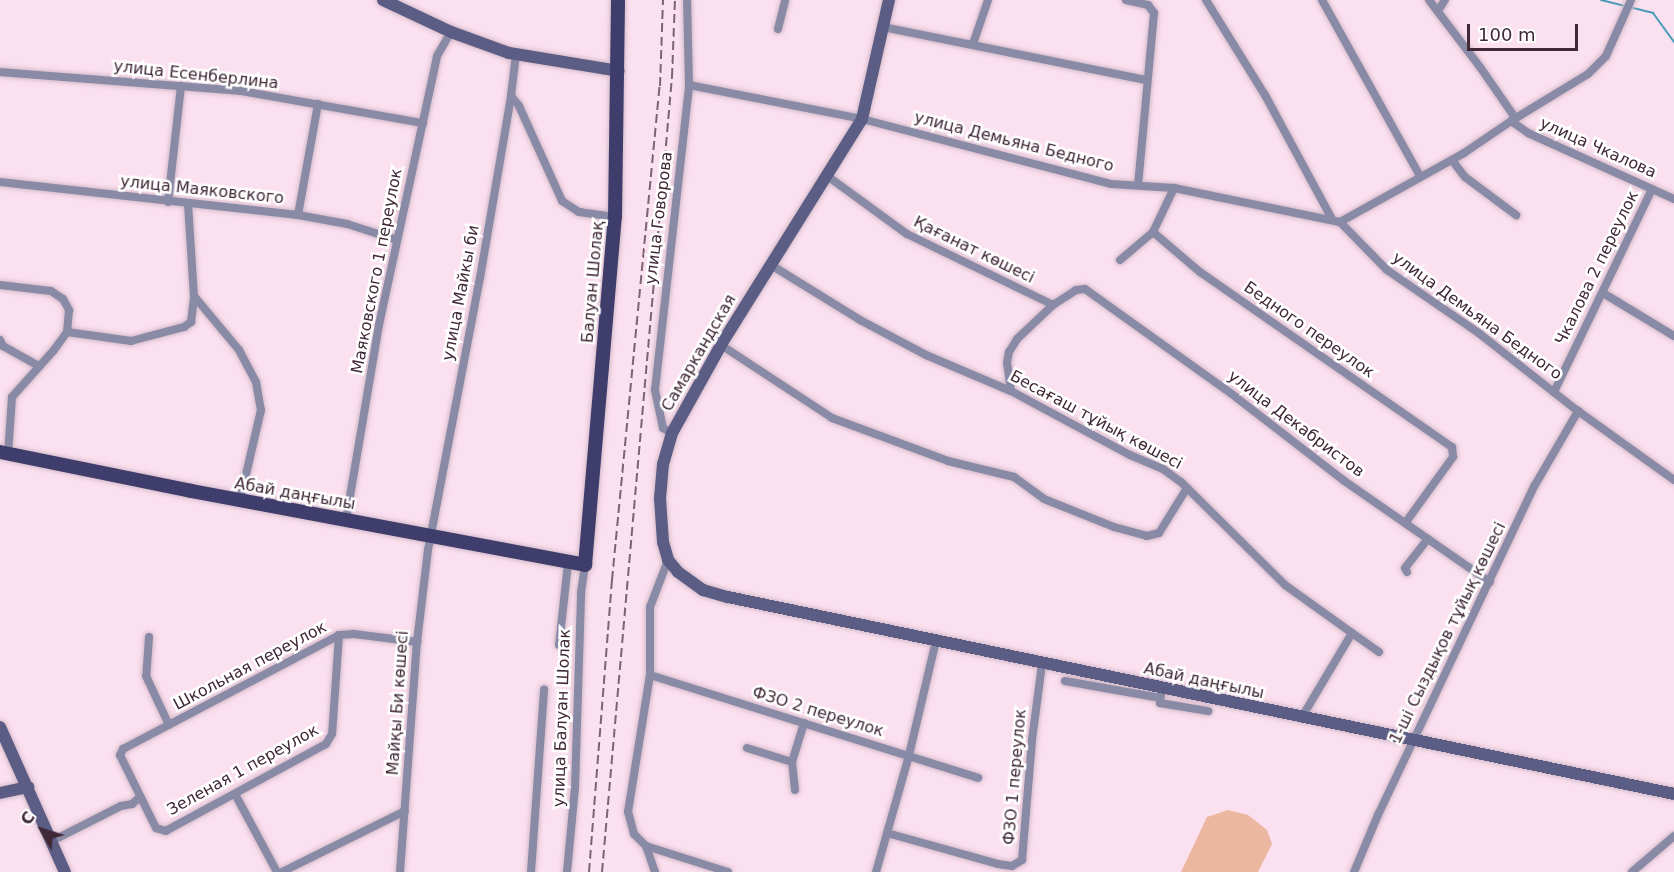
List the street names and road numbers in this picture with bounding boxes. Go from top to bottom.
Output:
street label: улица Есенберлина [113,57,279,93]
street label: улица Демьяна Бедного [912,108,1116,176]
street label: улица Чкалова [1537,114,1659,182]
street label: улица Говорова [641,150,677,286]
street label: Маяковского 1 переулок [348,167,406,375]
street label: улица Маяковского [119,172,285,208]
street label: Чкалова 2 переулок [1551,188,1643,348]
street label: Қағанат көшесі [910,212,1038,288]
street label: Балуан Шолақ [578,220,608,344]
street label: улица Майкы би [438,224,484,362]
street label: улица Демьяна Бедного [1388,248,1566,384]
street label: Бедного переулок [1240,278,1378,382]
street label: Самаркандская [658,291,740,415]
street label: Бесағаш тұйық көшесі [1007,366,1185,474]
street label: улица Декабристов [1224,367,1368,481]
street label: Абай даңғылы [233,474,357,514]
street label: 1-ші Сыздықов тұйық көшесі [1386,519,1510,747]
street label: Школьная переулок [170,617,330,715]
street label: улица Балуан Шолак [549,629,575,807]
street label: Майқы Би көшесі [383,630,413,776]
street label: Абай даңғылы [1142,659,1266,703]
street label: ФЗО 2 переулок [750,683,886,741]
street label: ФЗО 1 переулок [999,708,1031,846]
street label: Зеленая 1 переулок [164,720,322,820]

